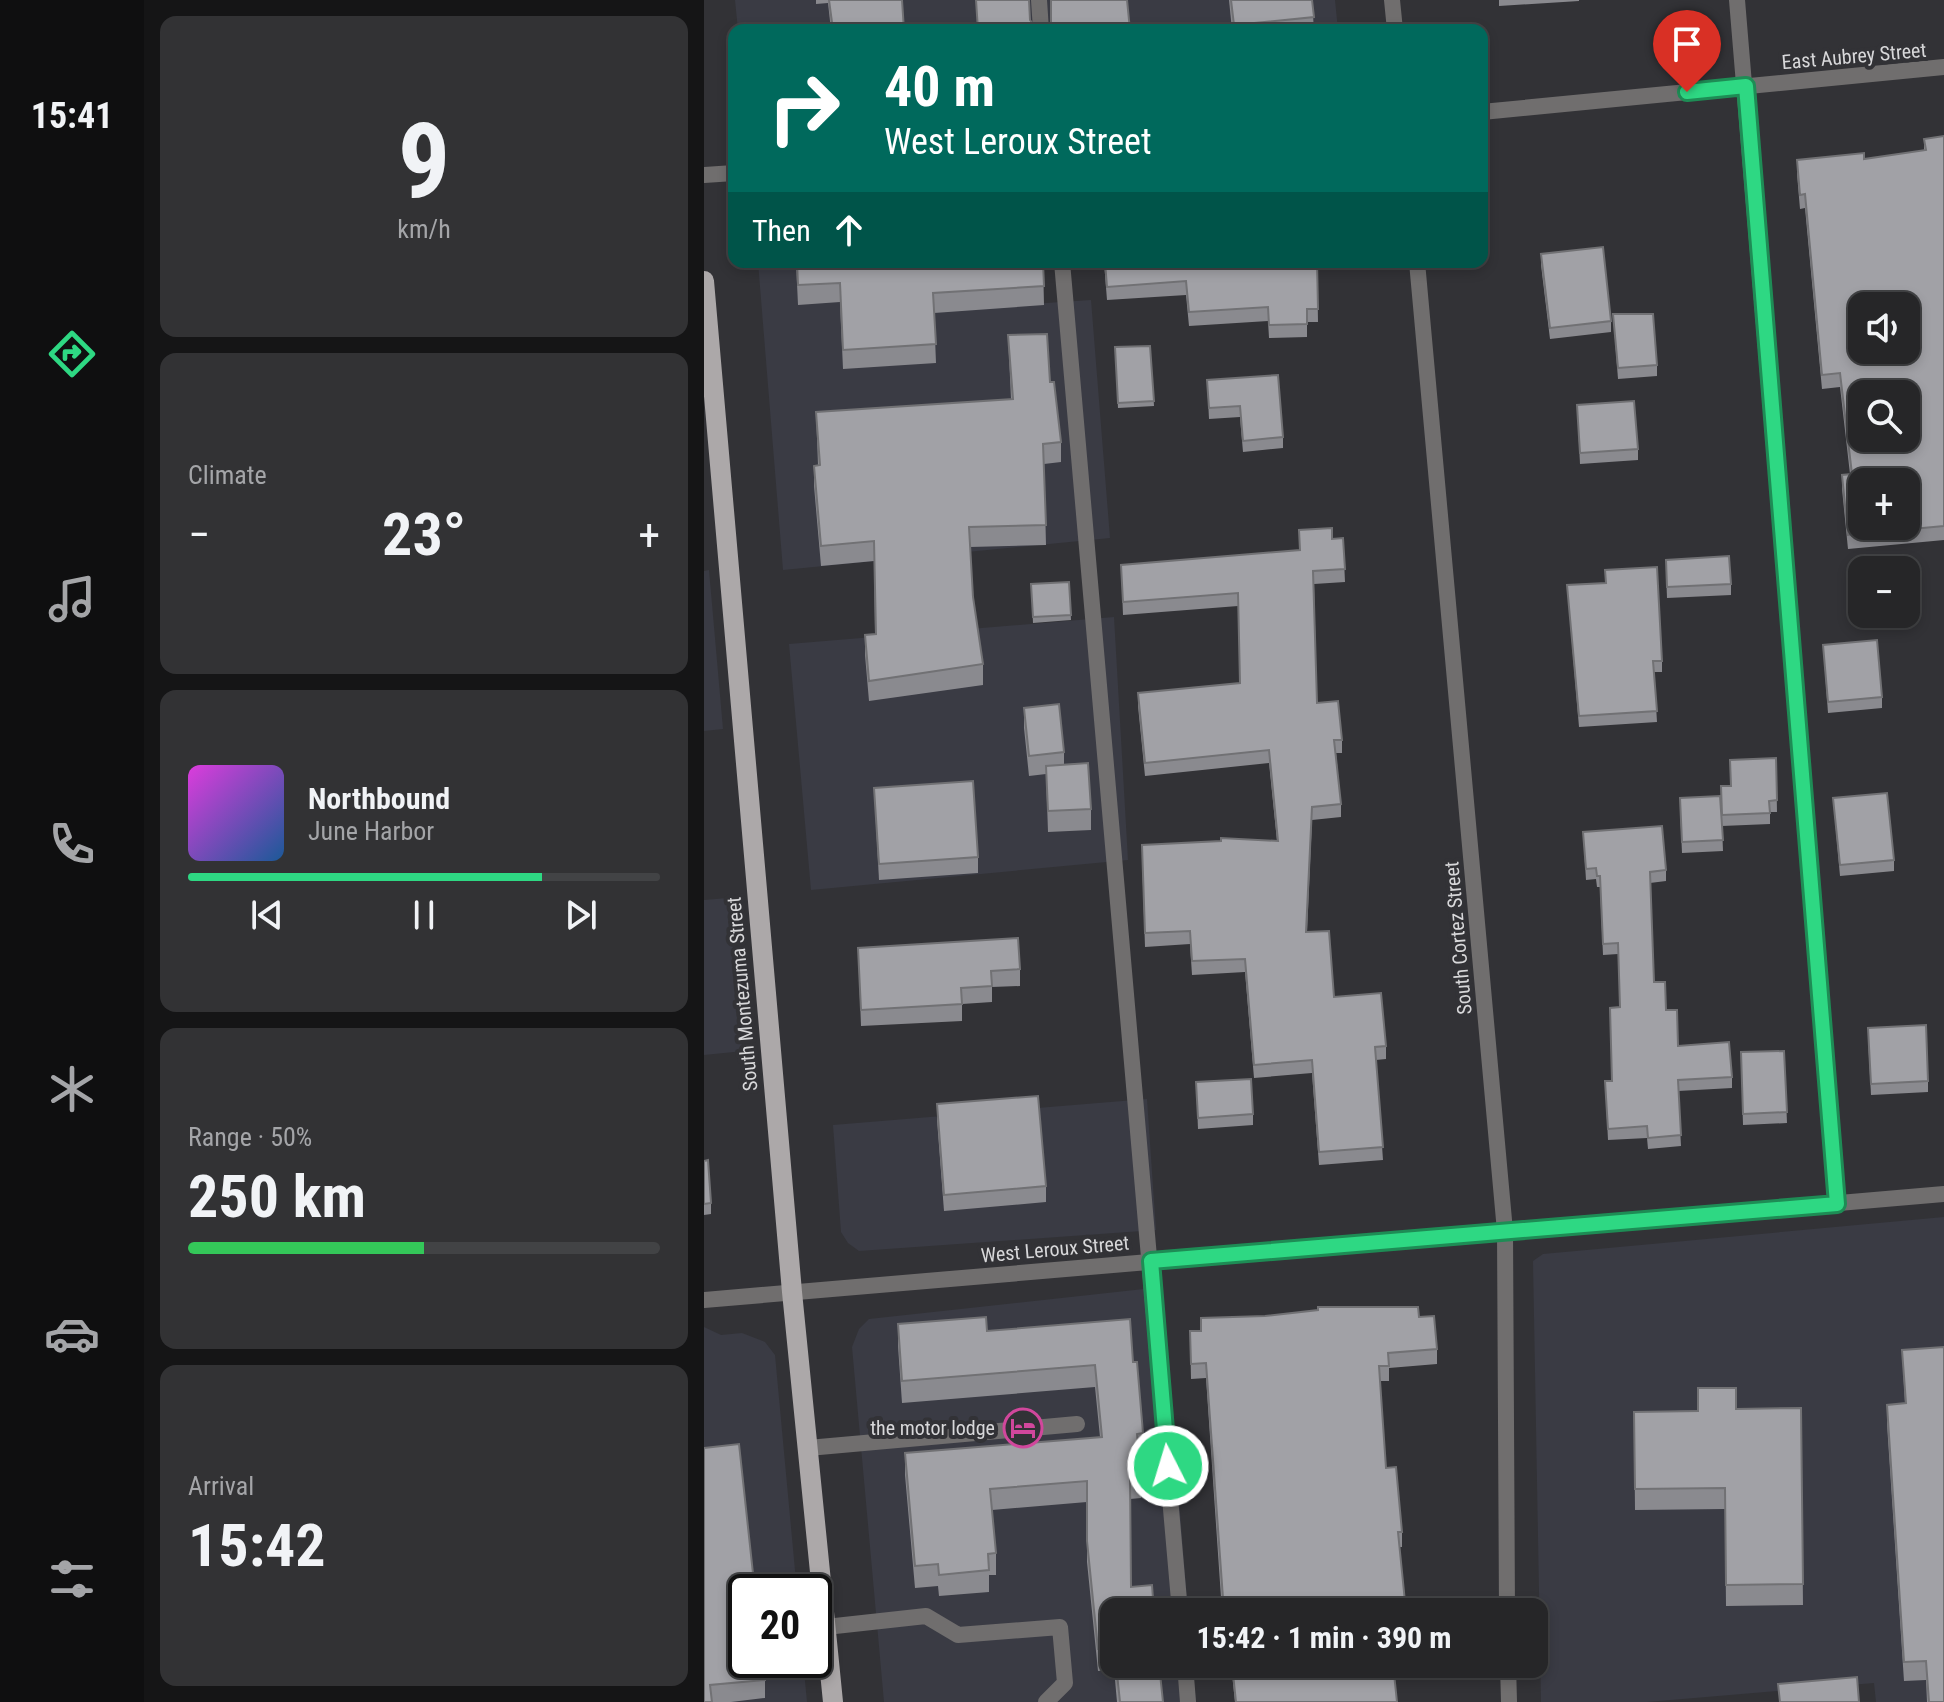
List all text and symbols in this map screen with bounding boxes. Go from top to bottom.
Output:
pin [1653,10,1721,92]
icon: arrive [1665,22,1709,66]
street label: East Aubrey Street [1781,38,1927,74]
text: 40 m [884,54,995,120]
icon: right [752,56,856,160]
text: 15:41 [31,95,113,137]
text: 9 [398,101,450,222]
text: West Leroux Street [884,121,1152,163]
icon: ahead [827,208,871,252]
text: Then [752,213,811,248]
text: km/h [397,214,451,244]
map controls [1848,292,1920,628]
button: sound [1848,292,1920,364]
icon: directions [44,326,100,382]
button: search [1848,380,1920,452]
text: Climate [188,460,267,490]
button: + [1848,468,1920,540]
text: 23° [382,499,466,570]
text: − [188,509,210,561]
text: + [638,509,660,561]
button: − [1848,556,1920,628]
icon: music [44,571,100,627]
text: Northbound [308,781,450,816]
icon: phone [44,816,100,872]
text: June Harbor [308,816,434,846]
street label: South Cortez Street [1439,860,1477,1016]
icon: previous [245,893,289,937]
icon: pause [402,893,446,937]
icon: next [559,893,603,937]
street label: South Montezuma Street [722,896,762,1092]
icon: climate [44,1061,100,1117]
text: Range · 50% [188,1122,312,1152]
text: 250 km [188,1161,366,1232]
street label: West Leroux Street [980,1231,1130,1267]
icon: car [44,1306,100,1362]
hotel icon: the motor lodge [1002,1407,1044,1449]
place label: the motor lodge [870,1416,995,1440]
position arrow [1126,1424,1210,1508]
text: Arrival [188,1471,254,1501]
text: 15:42 [188,1510,326,1581]
icon: filters [44,1551,100,1607]
speed limit sign: 20 [728,1574,832,1678]
text: 15:42 · 1 min · 390 m [1197,1620,1451,1655]

